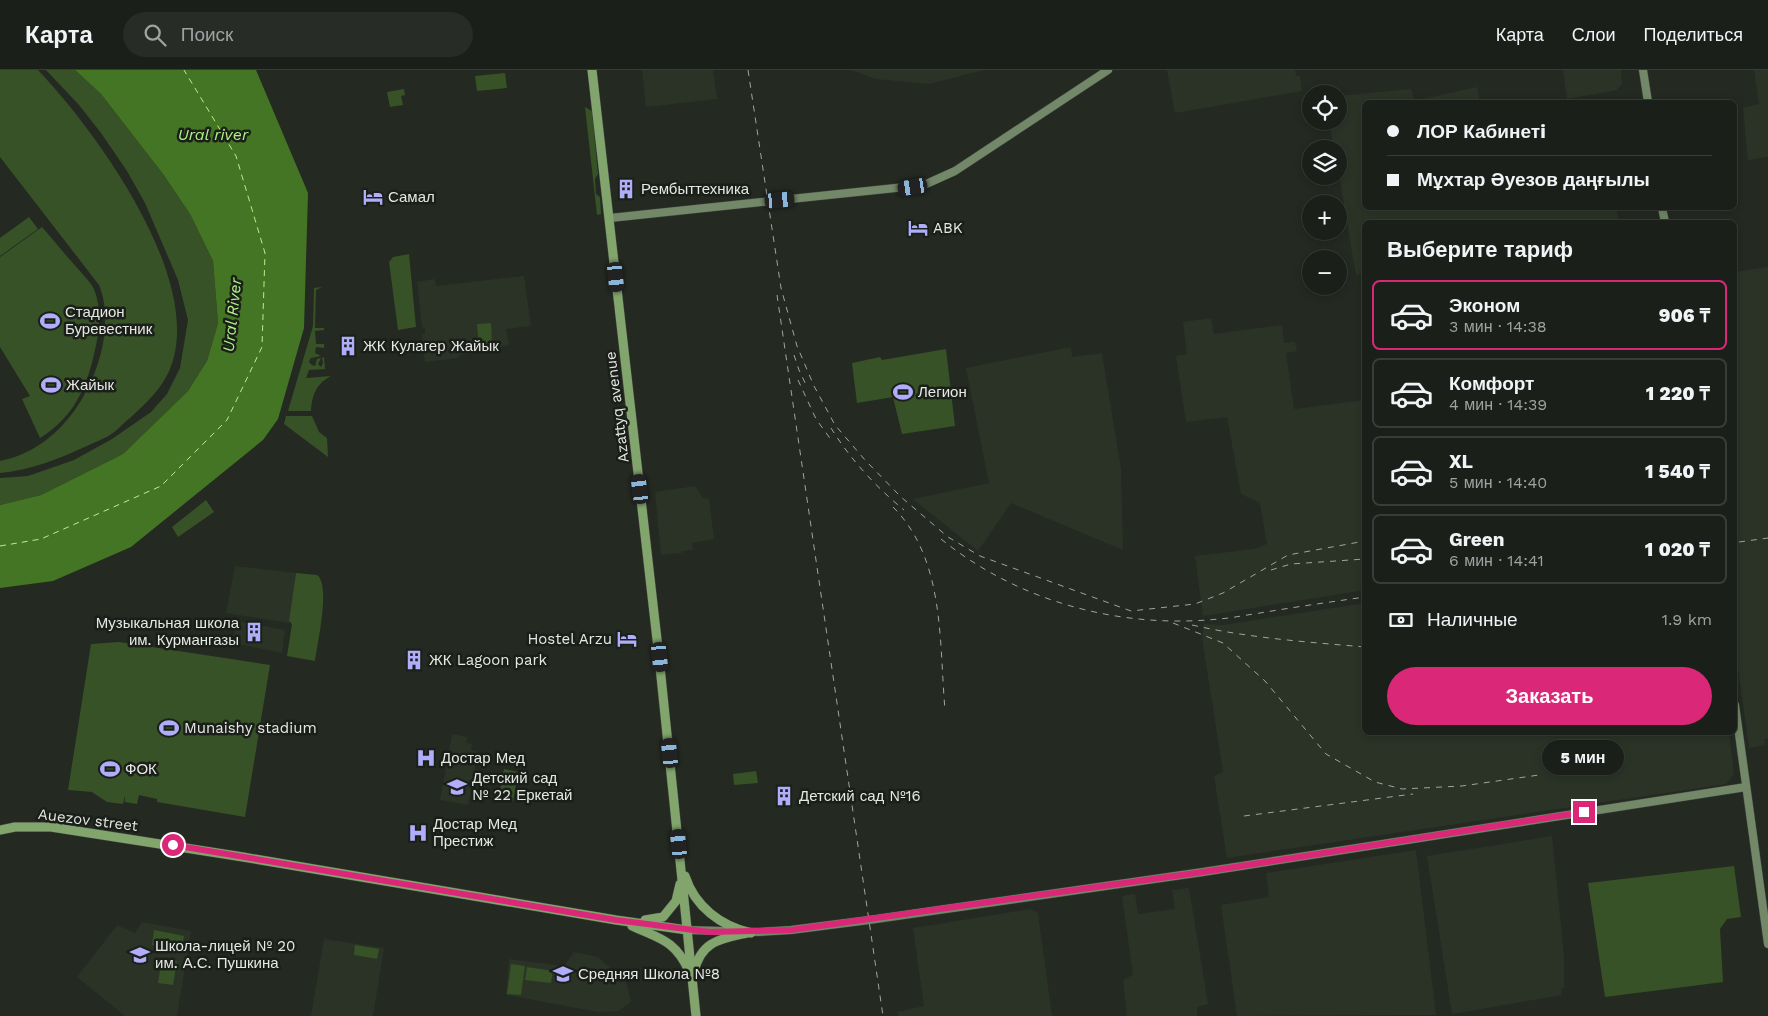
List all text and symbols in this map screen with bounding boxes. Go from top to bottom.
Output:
search box [123,12,473,57]
text: Карта [25,21,93,49]
icon: search [141,21,169,49]
text: Поиск [181,23,233,46]
text: Карта [1496,24,1544,45]
text: Слои [1572,24,1616,45]
text: Поделиться [1644,24,1743,45]
map controls [1302,85,1347,295]
button: locate [1302,85,1347,130]
text: ЛОР Кабинетi [1417,120,1546,143]
water label: Ural river [178,125,249,144]
button: layers [1302,140,1347,185]
text: Мұхтар Әуезов даңғылы [1417,168,1650,191]
car [897,177,928,197]
building icon: Рембыттехника [615,178,637,200]
place label: Рембыттехника [641,180,750,198]
hotel icon: Самал [362,186,384,208]
place label: Самал [388,188,435,206]
car [764,191,795,209]
button: + [1302,195,1347,240]
hotel icon: ABK [907,217,929,239]
place label: ABK [933,219,963,237]
text: Выберите тариф [1387,237,1573,262]
button: − [1302,250,1347,295]
car [606,261,625,293]
water label: Ural River [219,276,245,353]
icon: car [1389,293,1434,338]
text: Эконом [1449,294,1520,317]
place label: Стадион Буревестник [65,303,153,338]
text: 906 ₸ [1659,304,1710,327]
sports icon: Стадион Буревестник [39,310,61,332]
text: 3 мин · 14:38 [1449,317,1547,336]
building icon: ЖК Кулагер Жайык [337,335,359,357]
place label: ЖК Кулагер Жайык [363,337,499,355]
street label: Azattyq avenue [601,350,633,464]
icon: car [1389,371,1434,416]
text: Комфорт [1449,372,1534,395]
sports icon: Жайык [40,374,62,396]
place label: Жайык [66,376,115,394]
sports icon: Легион [892,381,914,403]
text: 1 220 ₸ [1646,382,1710,405]
place label: Легион [918,383,967,401]
text: 4 мин · 14:39 [1449,395,1547,414]
icon: car [1389,449,1434,494]
text: XL [1449,450,1473,473]
text: 1 540 ₸ [1645,460,1710,483]
car [630,473,649,505]
text: 5 мин · 14:40 [1449,473,1547,492]
icon: car [1389,527,1434,572]
text: Green [1449,528,1505,551]
text: 1 020 ₸ [1645,538,1710,561]
text: 6 мин · 14:41 [1449,551,1544,570]
icon: cash [1387,606,1415,634]
text: Наличные [1427,608,1518,631]
text: 1.9 km [1662,610,1712,629]
place label: Музыкальная школа им. Курмангазы [96,614,240,649]
building icon: Музыкальная школа им. Курмангазы [243,621,265,643]
hotel icon: Hostel Arzu [616,628,638,650]
place label: Hostel Arzu [527,630,612,648]
car [650,641,669,673]
building icon: ЖК Lagoon park [403,649,425,671]
place label: ЖК Lagoon park [429,651,548,669]
button: Заказать [1387,667,1712,725]
sports icon: Munaishy stadium [158,717,180,739]
place label: Munaishy stadium [184,719,317,737]
car [660,737,679,769]
callout: 5 мин [1543,740,1625,774]
hospital icon: Достар Мед [415,747,437,769]
text: 5 мин [1561,748,1605,767]
place label: Достар Мед [441,749,525,767]
sports icon: ФОК [99,758,121,780]
place label: ФОК [125,760,157,778]
place label: Детский сад № 22 Еркетай [472,769,572,804]
school or university icon: Детский сад № 22 Еркетай [446,776,468,798]
building icon: Детский сад №16 [773,785,795,807]
place label: Детский сад №16 [799,787,921,805]
route end [1573,801,1595,823]
street label: Auezov street [37,805,140,835]
place label: Достар Мед Престиж [433,815,517,850]
hospital icon: Достар Мед Престиж [407,822,429,844]
car [669,828,688,860]
route start [162,834,184,856]
place label: Школа-лицей № 20 им. А.С. Пушкина [155,937,295,972]
school or university icon: Школа-лицей № 20 им. А.С. Пушкина [129,944,151,966]
school or university icon: Средняя Школа №8 [552,963,574,985]
place label: Средняя Школа №8 [578,965,720,983]

